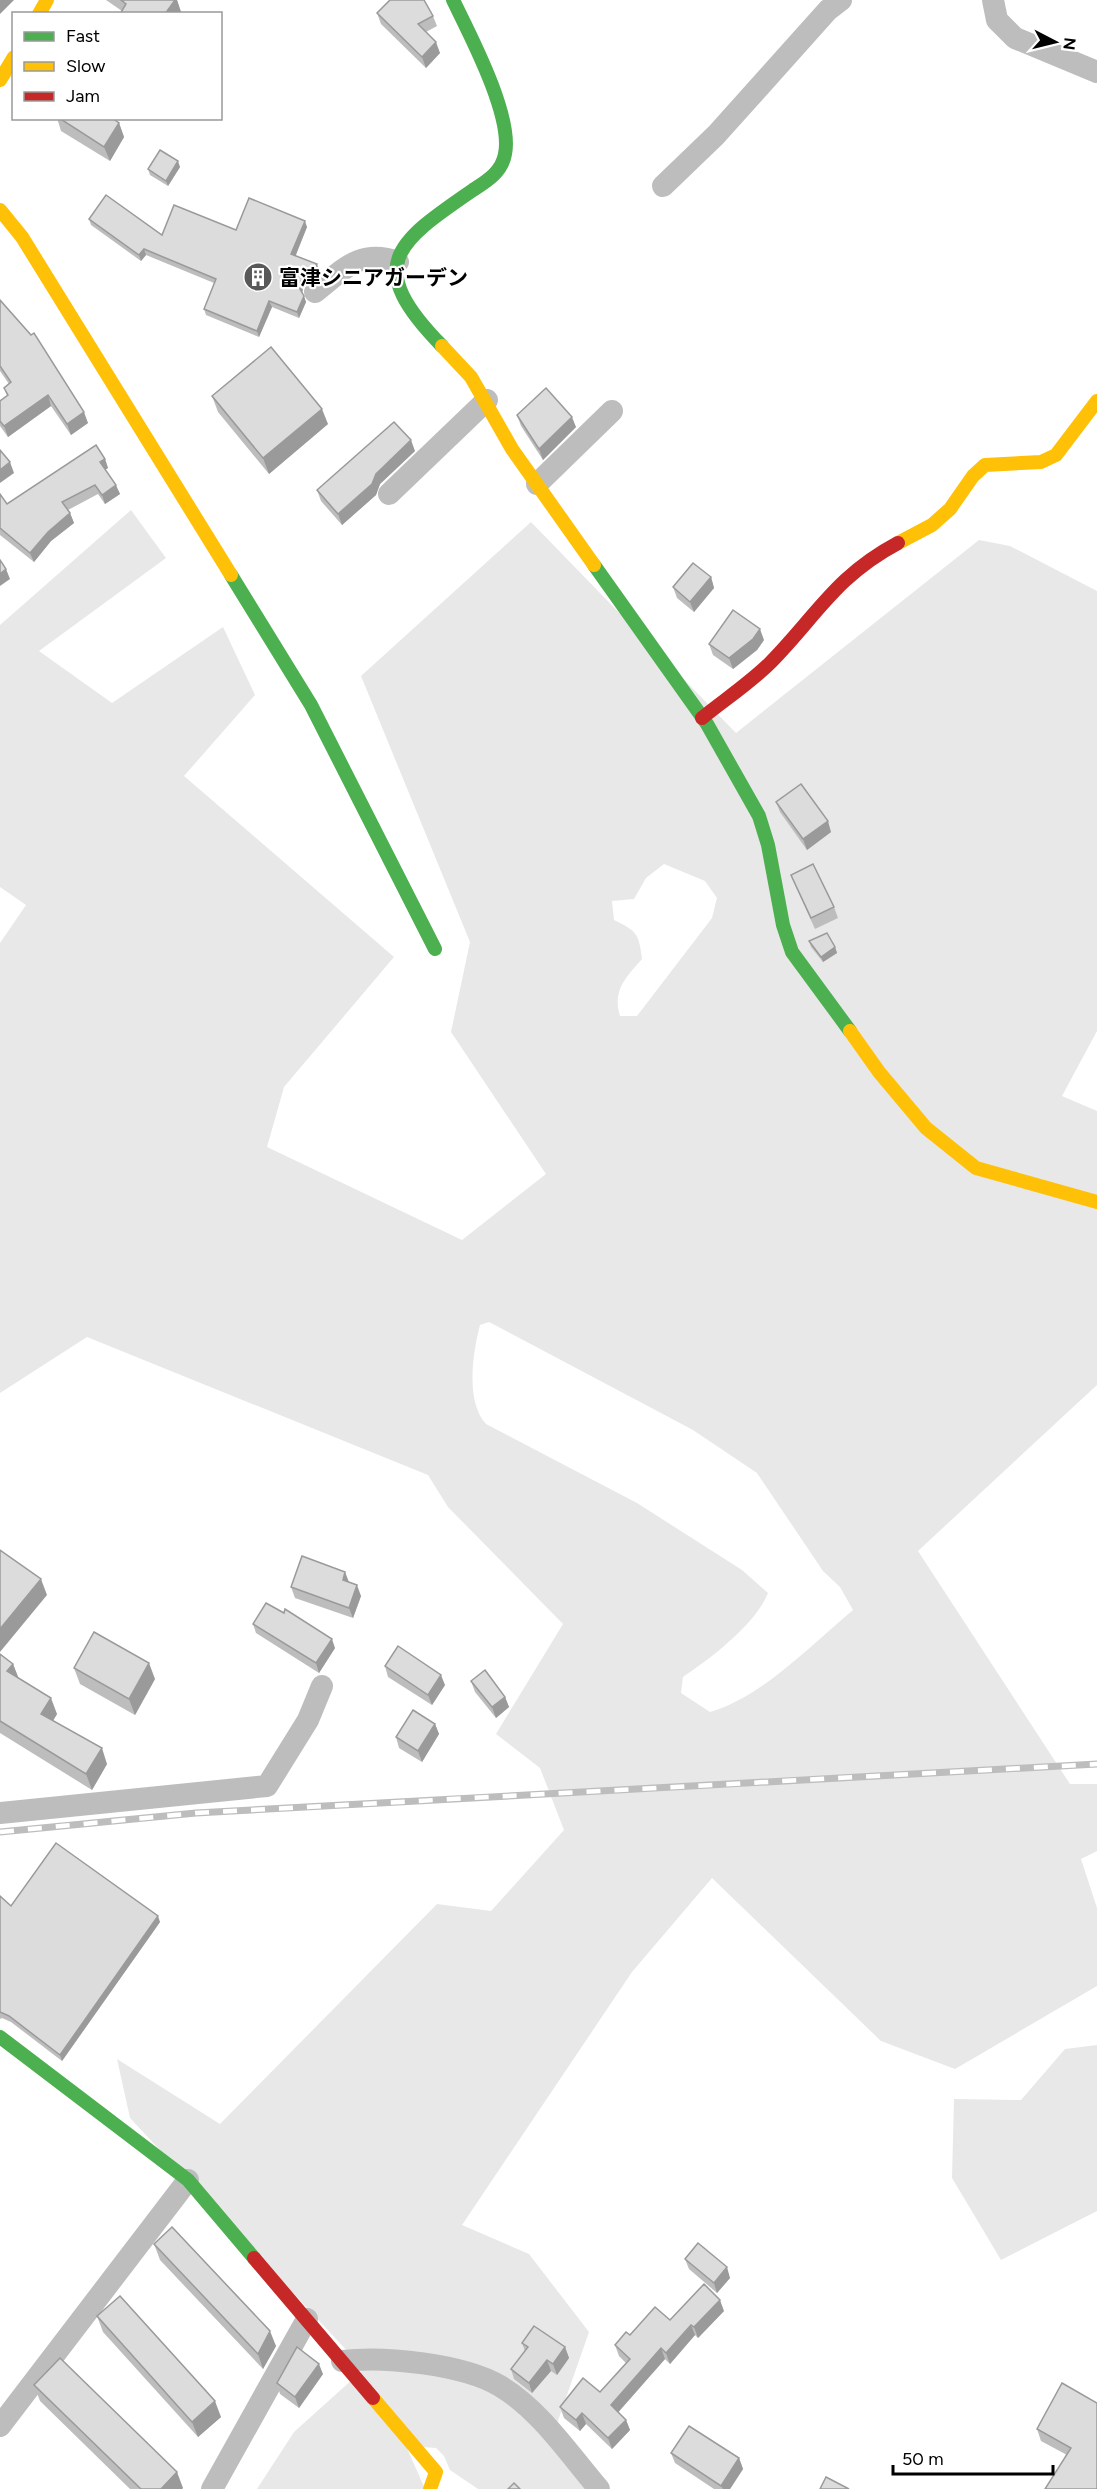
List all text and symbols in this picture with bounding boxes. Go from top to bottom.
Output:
legend [12,12,222,120]
north arrow [1025,12,1085,72]
text: Fast [66,25,100,47]
text: N [1059,36,1080,51]
text: Slow [66,55,105,77]
text: Jam [66,85,100,107]
building icon: 富津シニアガーデン [242,261,274,293]
place label: 富津シニアガーデン [279,265,468,290]
scale bar [893,2438,1054,2476]
text: 50 m [902,2448,944,2470]

